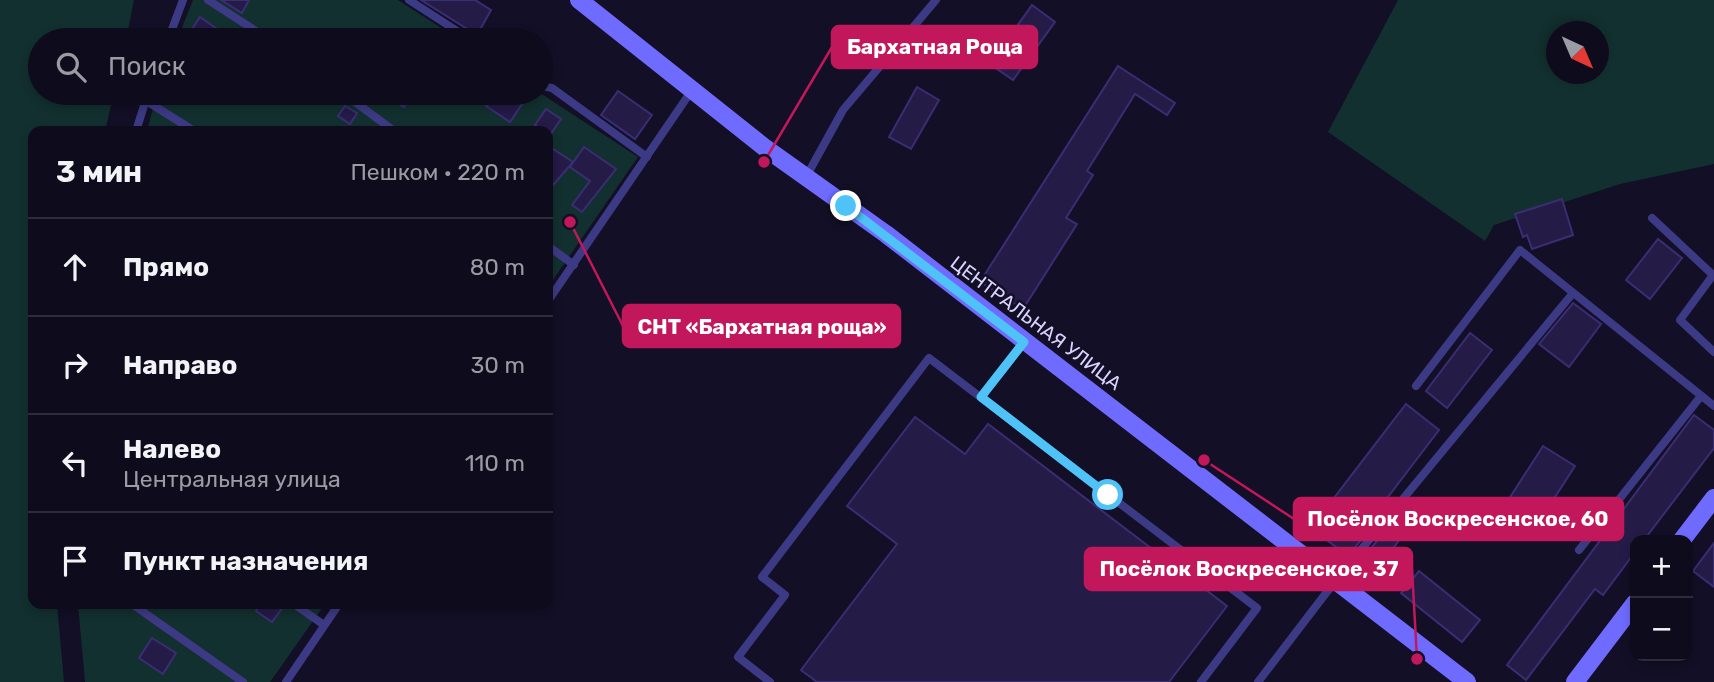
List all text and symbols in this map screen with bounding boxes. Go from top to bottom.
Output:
north arrow [1546,21,1609,84]
callout: Бархатная Роща [832,26,1037,68]
search box [28,28,553,105]
text: Бархатная Роща [847,34,1023,59]
icon: search [52,48,90,86]
text: Поиск [108,51,186,82]
text: 3 мин [56,154,142,190]
text: Пешком · 220 m [350,158,525,186]
route end [830,190,861,221]
icon: ahead [56,248,94,286]
street label: ЦЕНТРАЛЬНАЯ УЛИЦА [946,251,1126,395]
text: Прямо [123,252,209,283]
text: 80 m [470,253,525,281]
callout: СНТ «Бархатная роща» [623,305,900,347]
text: СНТ «Бархатная роща» [637,314,887,339]
icon: right [56,346,94,384]
text: Направо [123,350,237,381]
text: 30 m [470,351,525,379]
text: Налево [123,434,221,465]
icon: left [56,444,94,482]
text: 110 m [465,449,525,477]
text: Центральная улица [123,465,341,493]
route start [1092,479,1123,510]
callout: Посёлок Воскресенское, 60 [1294,498,1623,540]
text: Посёлок Воскресенское, 60 [1307,506,1609,531]
map controls [1630,535,1693,661]
button: + [1630,535,1693,598]
icon: arrive [56,542,94,580]
text: Пункт назначения [123,546,368,577]
callout: Посёлок Воскресенское, 37 [1085,548,1412,590]
text: Посёлок Воскресенское, 37 [1099,556,1399,581]
button: − [1630,598,1693,661]

